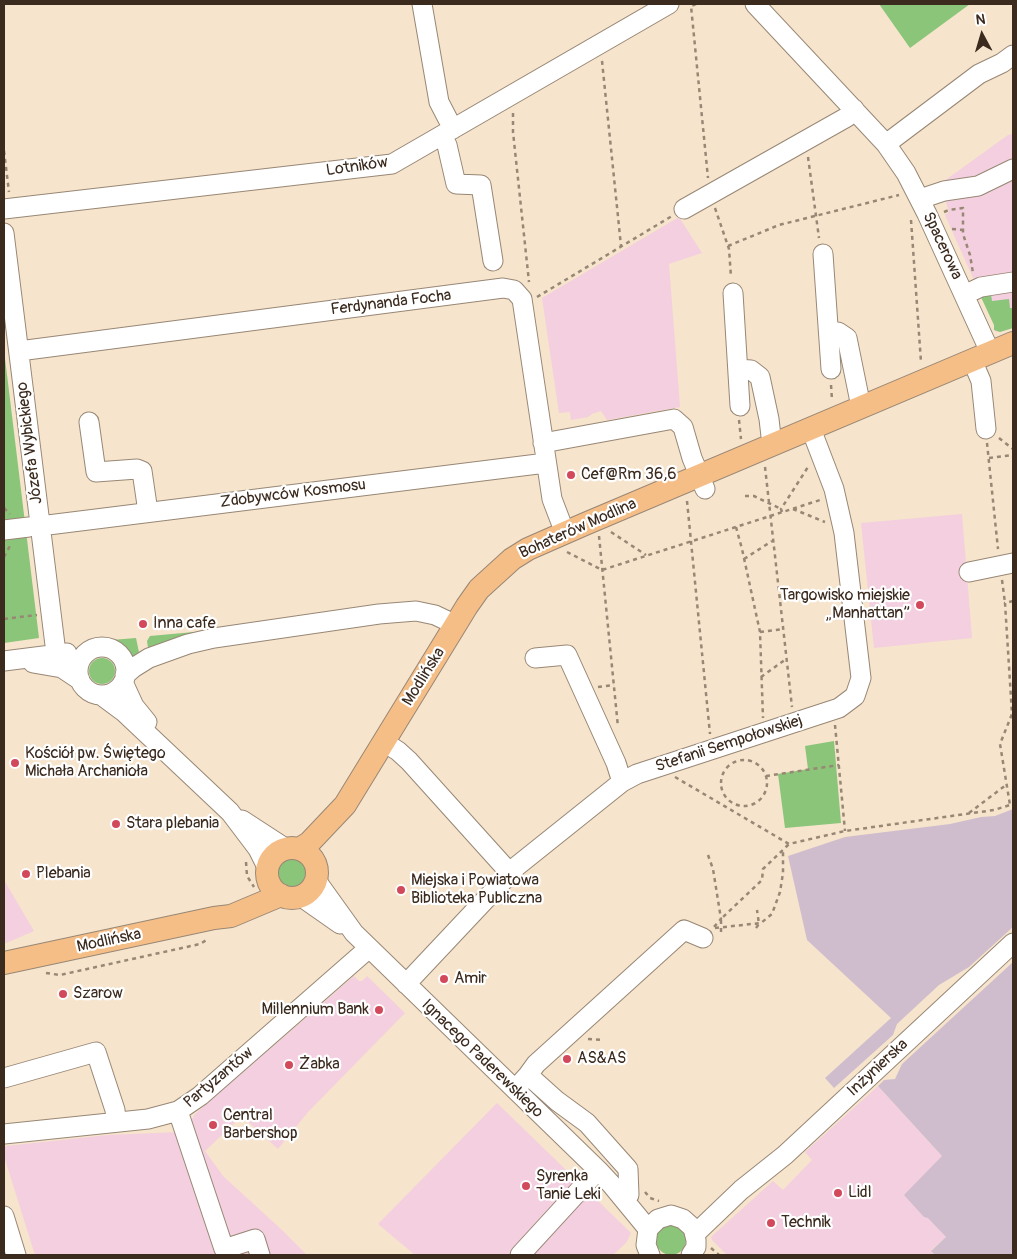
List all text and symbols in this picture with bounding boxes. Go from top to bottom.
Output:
north arrow [957,10,1007,60]
text: N [975,11,986,29]
street label: Lotników [325,153,389,181]
street label: Spacerowa [918,209,966,283]
street label: Ferdynanda Focha [330,286,452,320]
street label: Józefa Wybickiego [13,381,47,505]
place label: Cef@Rm 36,6 [581,465,677,485]
marker: Cef@Rm 36,6 [565,469,577,481]
street label: Zdobywców Kosmosu [219,476,367,512]
street label: Bohaterów Modlina [516,495,640,563]
place label: Targowisko miejskie „Manhattan” [780,586,910,624]
marker: Targowisko miejskie „Manhattan” [914,599,926,611]
place label: Inna cafe [153,614,216,634]
marker: Inna cafe [137,618,149,630]
street label: Modlińska [399,644,449,710]
street label: Stefanii Sempołowskiej [653,711,805,777]
place label: Kościół pw. Świętego Michała Archanioła [25,744,165,782]
marker: Kościół pw. Świętego Michała Archanioła [9,757,21,769]
place label: Stara plebania [126,814,219,834]
marker: Stara plebania [110,818,122,830]
place label: Plebania [36,864,91,884]
marker: Plebania [20,868,32,880]
place label: Miejska i Powiatowa Biblioteka Publiczna [411,871,542,909]
marker: Miejska i Powiatowa Biblioteka Publiczna [395,884,407,896]
street label: Modlińska [75,925,143,957]
place label: Amir [454,969,487,989]
marker: Amir [438,973,450,985]
place label: Szarow [73,984,123,1004]
marker: Szarow [57,988,69,1000]
street label: Ignacego Paderewskiego [417,996,547,1122]
place label: Millennium Bank [261,1000,369,1020]
marker: Millennium Bank [373,1004,385,1016]
street label: Inżynierska [844,1035,912,1101]
street label: Partyzantów [180,1043,258,1113]
place label: AS&AS [577,1049,626,1069]
marker: AS&AS [561,1053,573,1065]
place label: Żabka [299,1055,340,1075]
marker: Żabka [283,1059,295,1071]
place label: Central Barbershop [223,1106,298,1144]
marker: Central Barbershop [207,1119,219,1131]
place label: Syrenka Tanie Leki [536,1167,601,1205]
marker: Syrenka Tanie Leki [520,1180,532,1192]
place label: Lidl [848,1183,872,1203]
marker: Lidl [832,1187,844,1199]
place label: Technik [781,1213,831,1233]
marker: Technik [765,1217,777,1229]

